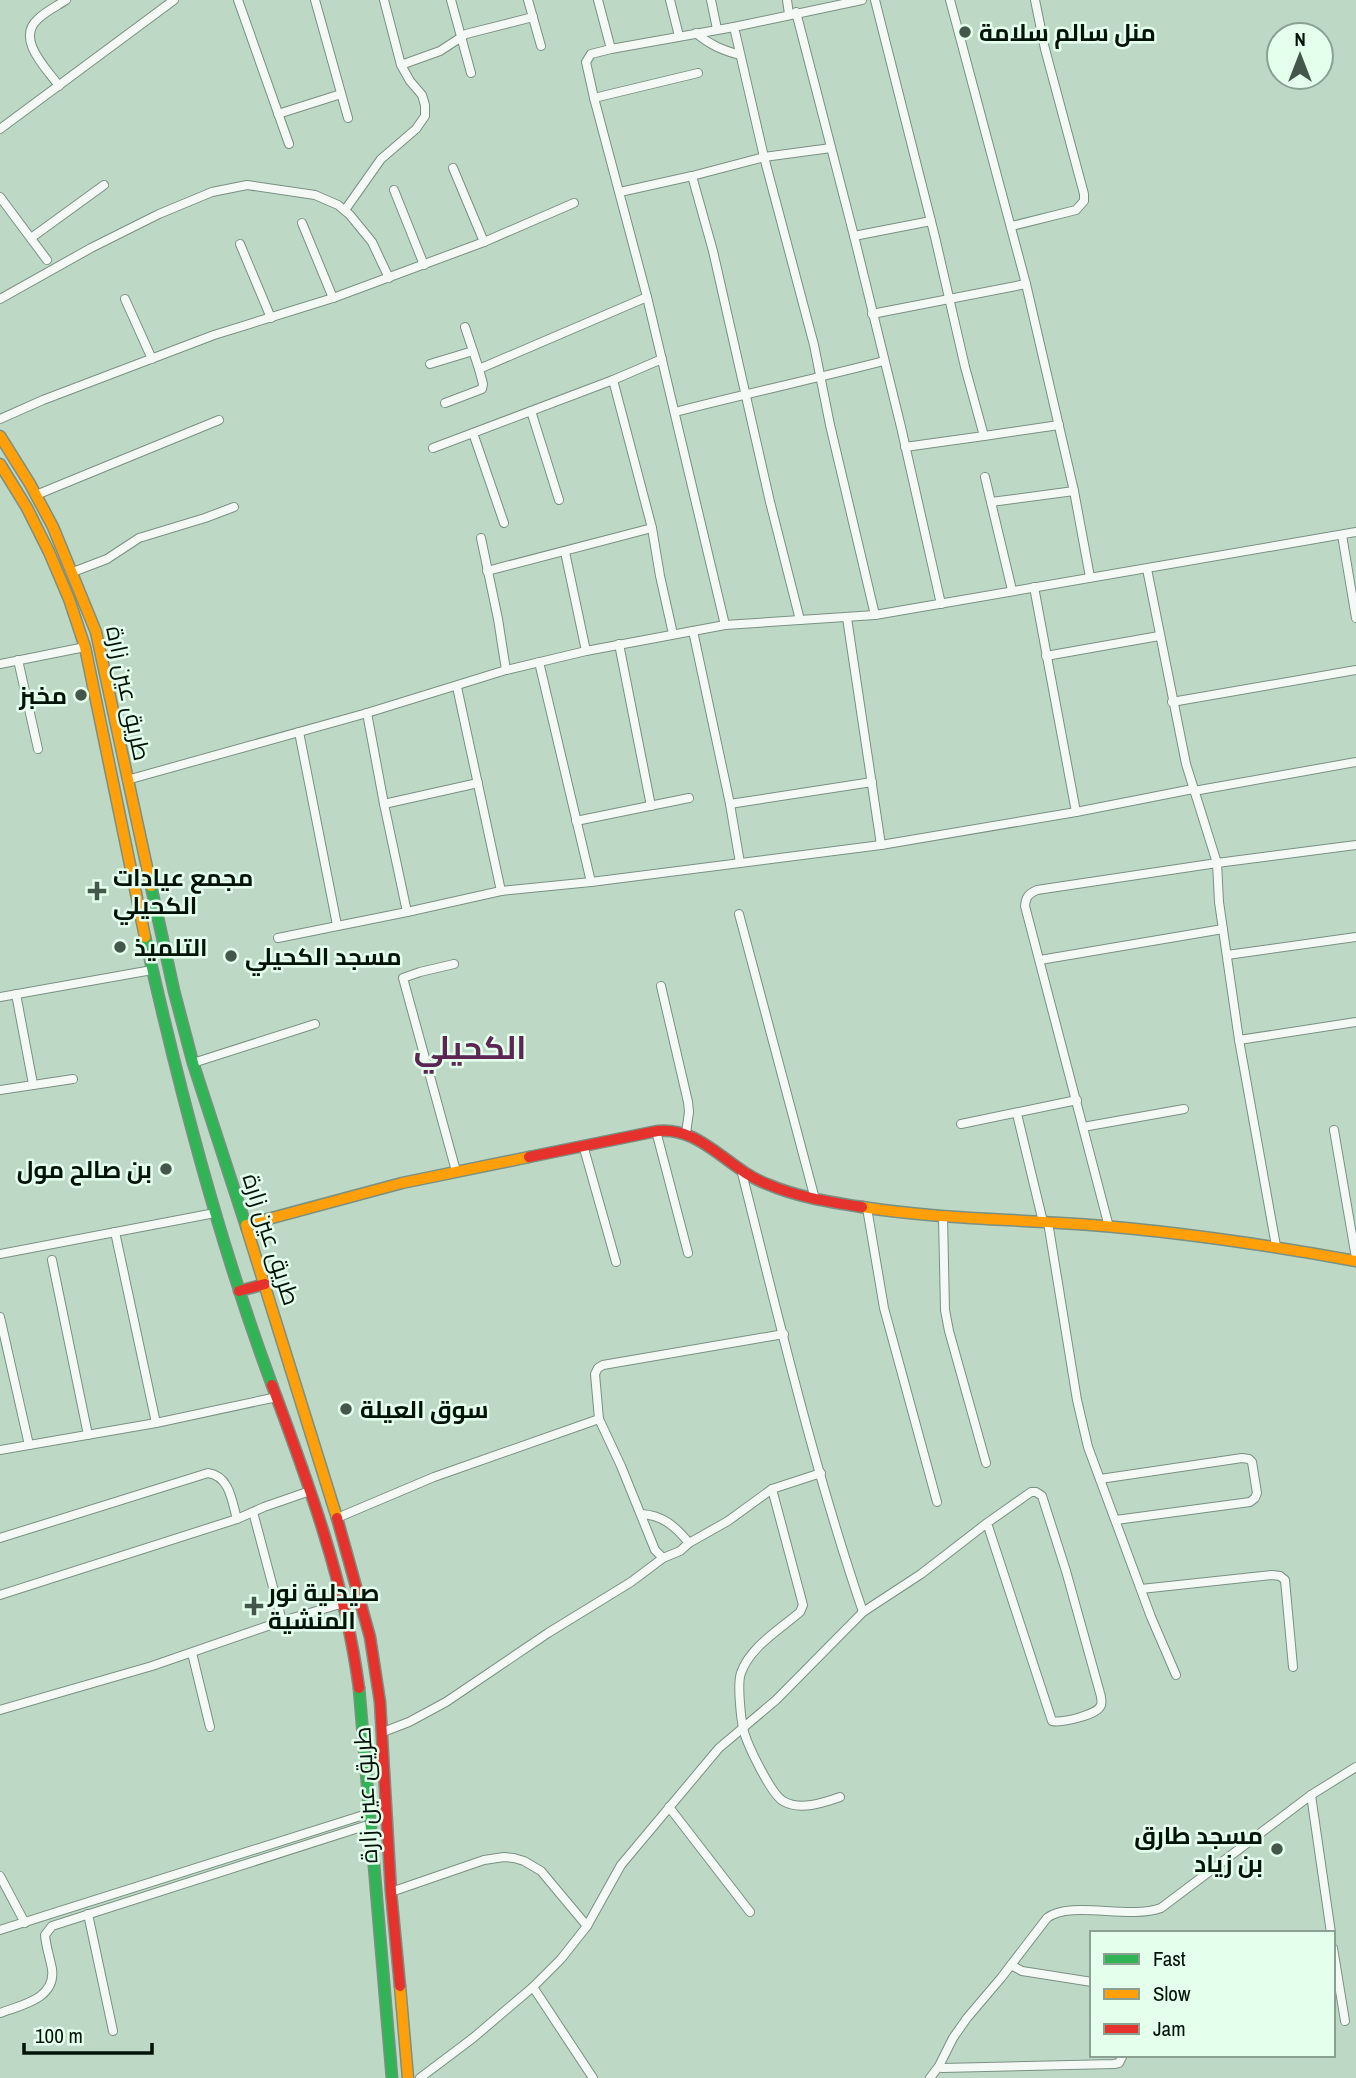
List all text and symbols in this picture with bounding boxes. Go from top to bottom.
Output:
place label: منل سالم سلامة [979,16,1156,49]
north arrow [1265,21,1335,91]
marker: منل سالم سلامة [957,24,973,40]
text: N [1294,26,1306,52]
street label: طريق عين زارة [99,623,159,763]
place label: مخبز [18,679,67,711]
marker: مخبز [73,687,89,703]
place label: مجمع عيادات الكحيلي [113,861,253,925]
marker: مجمع عيادات الكحيلي [87,881,107,901]
place label: التلميذ [134,931,208,963]
marker: التلميذ [112,939,128,955]
place label: مسجد الكحيلي [245,940,402,976]
marker: مسجد الكحيلي [223,948,239,964]
district label: الكحيلي [414,1026,526,1074]
place label: بن صالح مول [17,1153,152,1186]
marker: بن صالح مول [158,1161,174,1177]
street label: طريق عين زارة [236,1169,308,1309]
place label: سوق العيلة [360,1393,489,1425]
marker: سوق العيلة [338,1401,354,1417]
place label: صيدلية نور المنشية [267,1576,380,1636]
marker: صيدلية نور المنشية [246,1598,262,1614]
street label: طريق عين زارة [345,1726,385,1864]
place label: مسجد طارق بن زياد [1134,1819,1263,1879]
marker: مسجد طارق بن زياد [1269,1841,1285,1857]
legend [1090,1931,1335,2057]
text: Fast [1153,1944,1186,1973]
text: Slow [1153,1979,1191,2008]
scale bar [24,2011,152,2056]
text: Jam [1153,2014,1186,2043]
text: 100 m [35,2021,83,2050]

